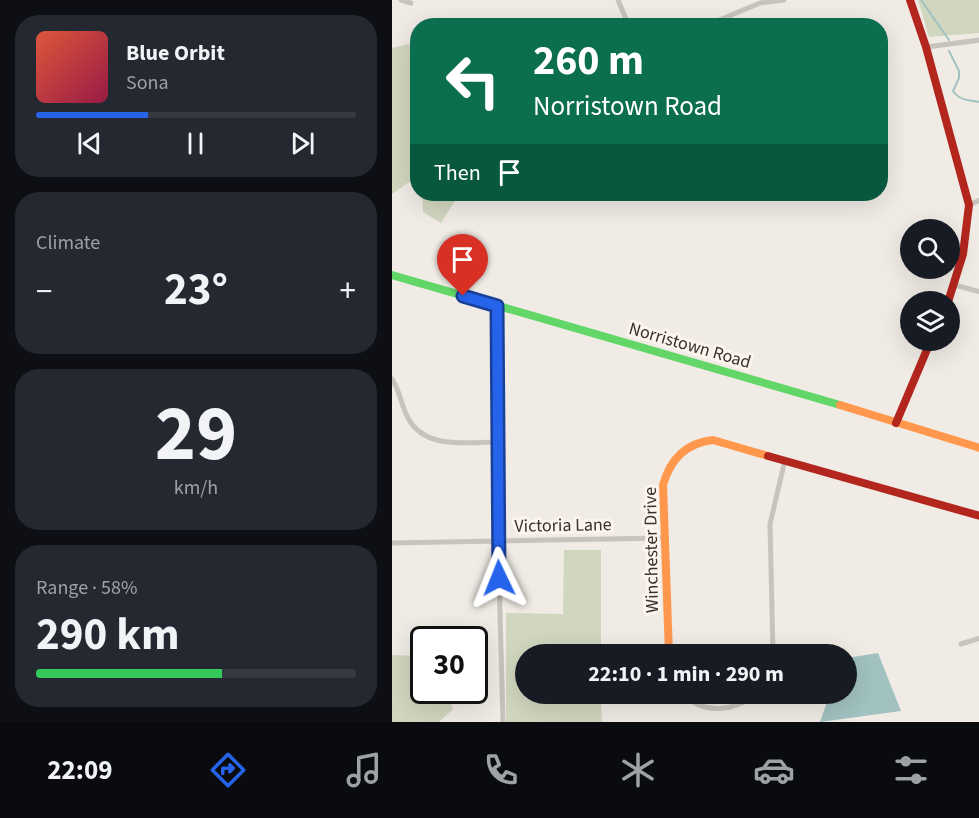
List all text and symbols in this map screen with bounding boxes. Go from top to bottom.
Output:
text: 260 m [533,31,644,91]
text: Blue Orbit [126,37,225,69]
icon: left [434,42,512,120]
text: Sona [126,69,169,97]
text: Norristown Road [533,87,722,126]
icon: previous [73,127,106,160]
icon: pause [179,127,212,160]
icon: next [286,127,319,160]
icon: arrive [493,156,526,189]
text: Then [434,157,481,189]
map controls [900,219,960,351]
button: search [900,219,960,279]
text: Climate [36,229,100,257]
pin [437,234,488,296]
icon: arrive [446,243,479,276]
text: 23° [164,258,228,322]
text: − [36,268,52,315]
text: + [340,268,356,315]
button: layers [900,291,960,351]
street label: Norristown Road [626,316,754,375]
text: 29 [155,379,237,490]
text: km/h [174,474,218,502]
street label: Winchester Drive [638,487,665,613]
street label: Victoria Lane [514,512,612,539]
position arrow [467,546,531,610]
text: Range · 58% [36,574,137,602]
text: 290 km [36,603,180,667]
speed limit sign: 30 [410,626,488,704]
text: 22:10 · 1 min · 290 m [588,658,784,690]
icon: directions [207,749,249,791]
icon: music [343,749,385,791]
icon: phone [480,749,522,791]
icon: climate [617,749,659,791]
icon: car [753,749,795,791]
icon: filters [890,749,932,791]
text: 22:09 [47,751,112,790]

